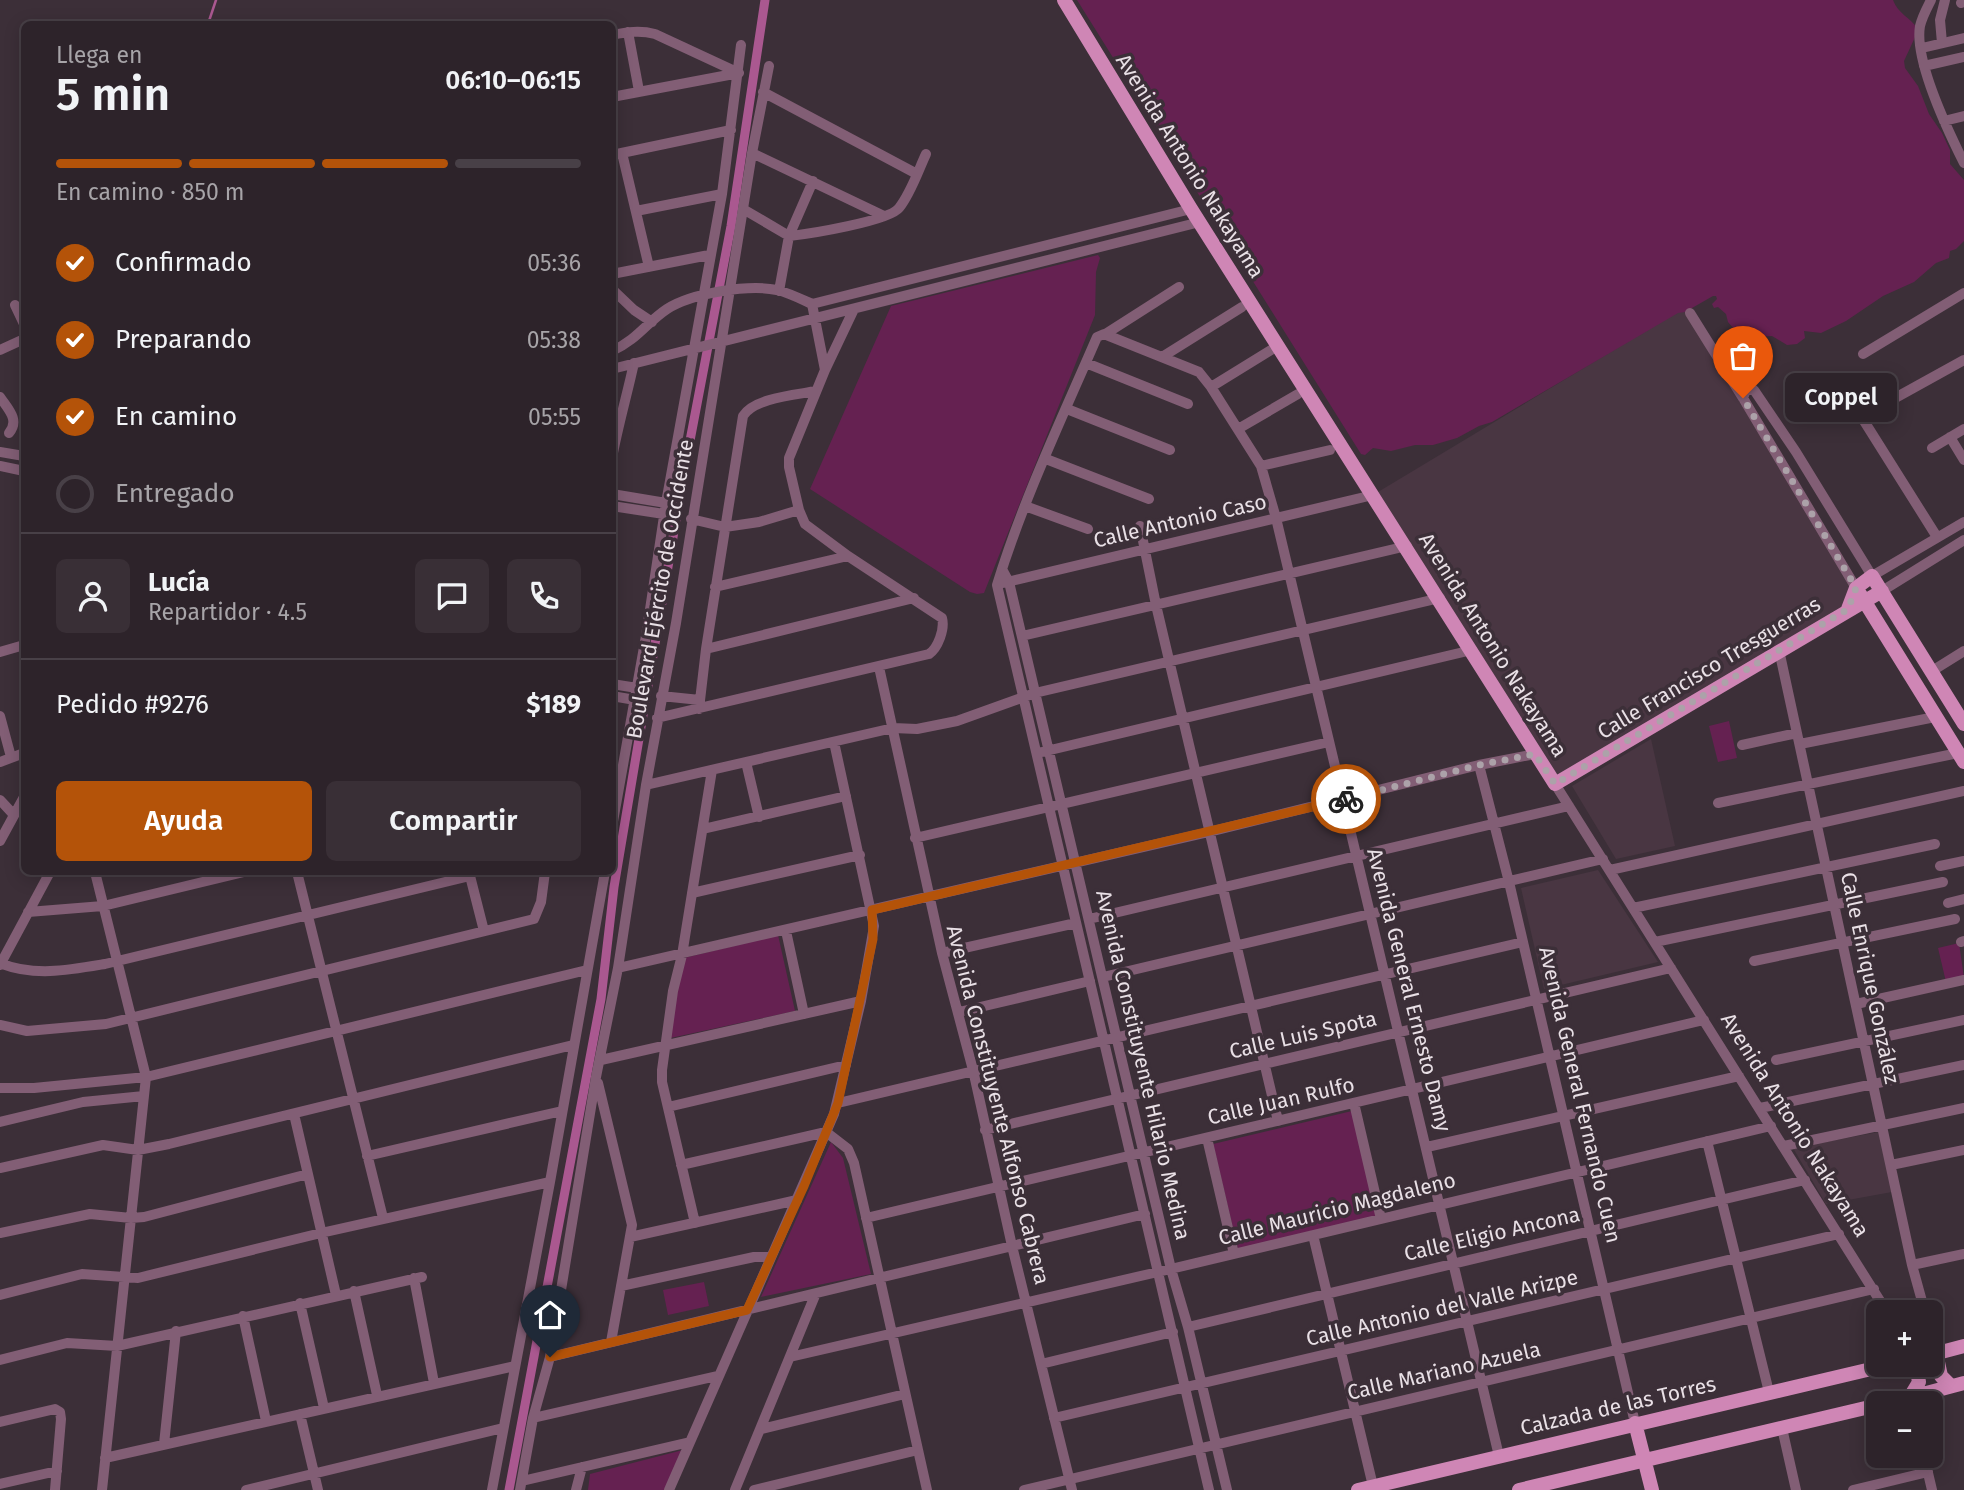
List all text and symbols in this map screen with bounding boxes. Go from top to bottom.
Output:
text: Llega en [56,41,142,69]
street label: Avenida Antonio Nakayama [1110,49,1270,283]
text: 06:10–06:15 [445,65,581,96]
text: 5 min [56,67,170,122]
text: En camino · 850 m [56,178,245,206]
icon: check [56,244,94,282]
text: Confirmado [115,247,252,278]
text: 05:36 [527,249,581,277]
icon: check [56,321,94,359]
text: Preparando [115,324,252,355]
text: 05:38 [527,326,581,354]
pin [1713,326,1773,398]
icon: bag [1724,337,1762,375]
callout: Coppel [1785,374,1897,422]
text: Coppel [1804,383,1878,411]
icon: check [56,398,94,436]
text: En camino [115,401,237,432]
text: 05:55 [528,403,581,431]
street label: Boulevard Ejército de Occidente [621,437,699,741]
text: Entregado [115,478,235,509]
street label: Calle Antonio Caso [1091,488,1269,554]
street label: Avenida Antonio Nakayama [1413,528,1573,762]
button: person [56,559,130,633]
button: chat [415,559,489,633]
button: phone [507,559,581,633]
text: Lucía [148,567,210,598]
street label: Calle Francisco Tresguerras [1593,591,1825,745]
text: Repartidor · 4.5 [148,598,307,626]
text: Pedido #9276 [56,689,209,720]
text: $189 [526,689,581,720]
courier [1311,764,1381,834]
icon: bike [1327,780,1365,818]
button: Ayuda [56,781,312,861]
button: Compartir [326,781,581,861]
street label: Avenida General Ernesto Damy [1361,846,1457,1135]
street label: Calle Enrique González [1835,870,1905,1086]
street label: Avenida Constituyente Hilario Medina [1090,888,1196,1242]
street label: Avenida Constituyente Alfonso Cabrera [941,923,1055,1287]
street label: Avenida General Fernando Cuen [1533,944,1627,1246]
street label: Calle Luis Spota [1227,1005,1379,1065]
street label: Avenida Antonio Nakayama [1715,1008,1875,1242]
street label: Calle Juan Rulfo [1205,1071,1357,1131]
street label: Calle Mauricio Magdaleno [1216,1167,1458,1251]
street label: Calle Eligio Ancona [1401,1201,1583,1267]
street label: Calle Antonio del Valle Arizpe [1304,1264,1580,1352]
pin [520,1285,580,1357]
icon: home [531,1296,569,1334]
map controls [1866,1300,1943,1468]
button: + [1866,1300,1943,1377]
street label: Calle Mariano Azuela [1345,1336,1543,1406]
street label: Calzada de las Torres [1518,1371,1719,1441]
button: − [1866,1391,1943,1468]

